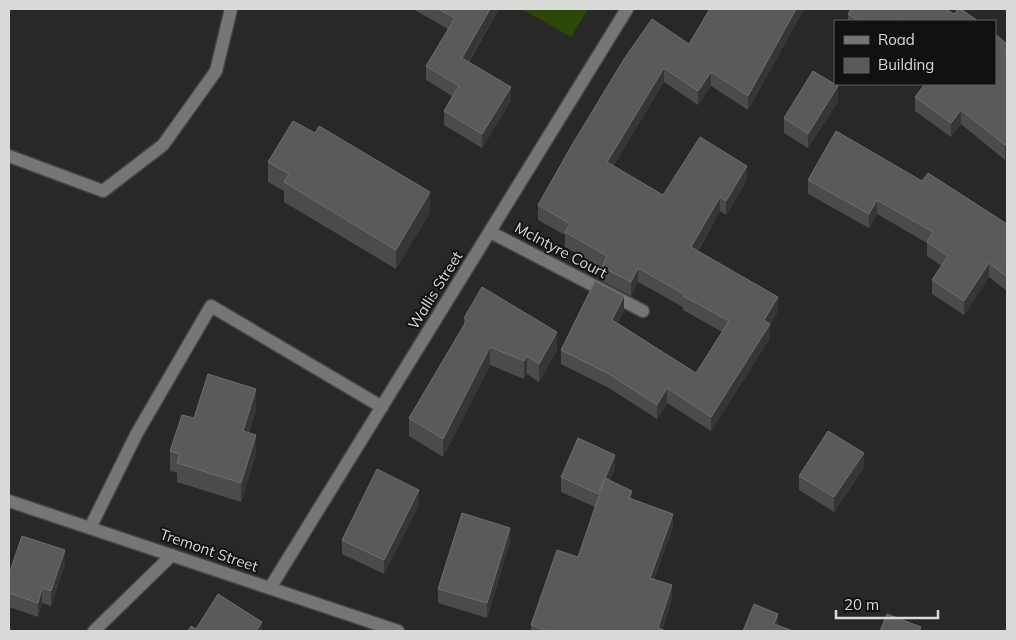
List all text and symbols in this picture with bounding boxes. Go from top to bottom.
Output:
legend [834,20,996,85]
text: Road [878,30,915,49]
text: Building [878,55,934,74]
street label: McIntyre Court [512,218,610,282]
street label: Wallis Street [404,247,466,333]
street label: Tremont Street [157,524,261,576]
scale bar [836,588,938,620]
text: 20 m [844,595,879,614]

